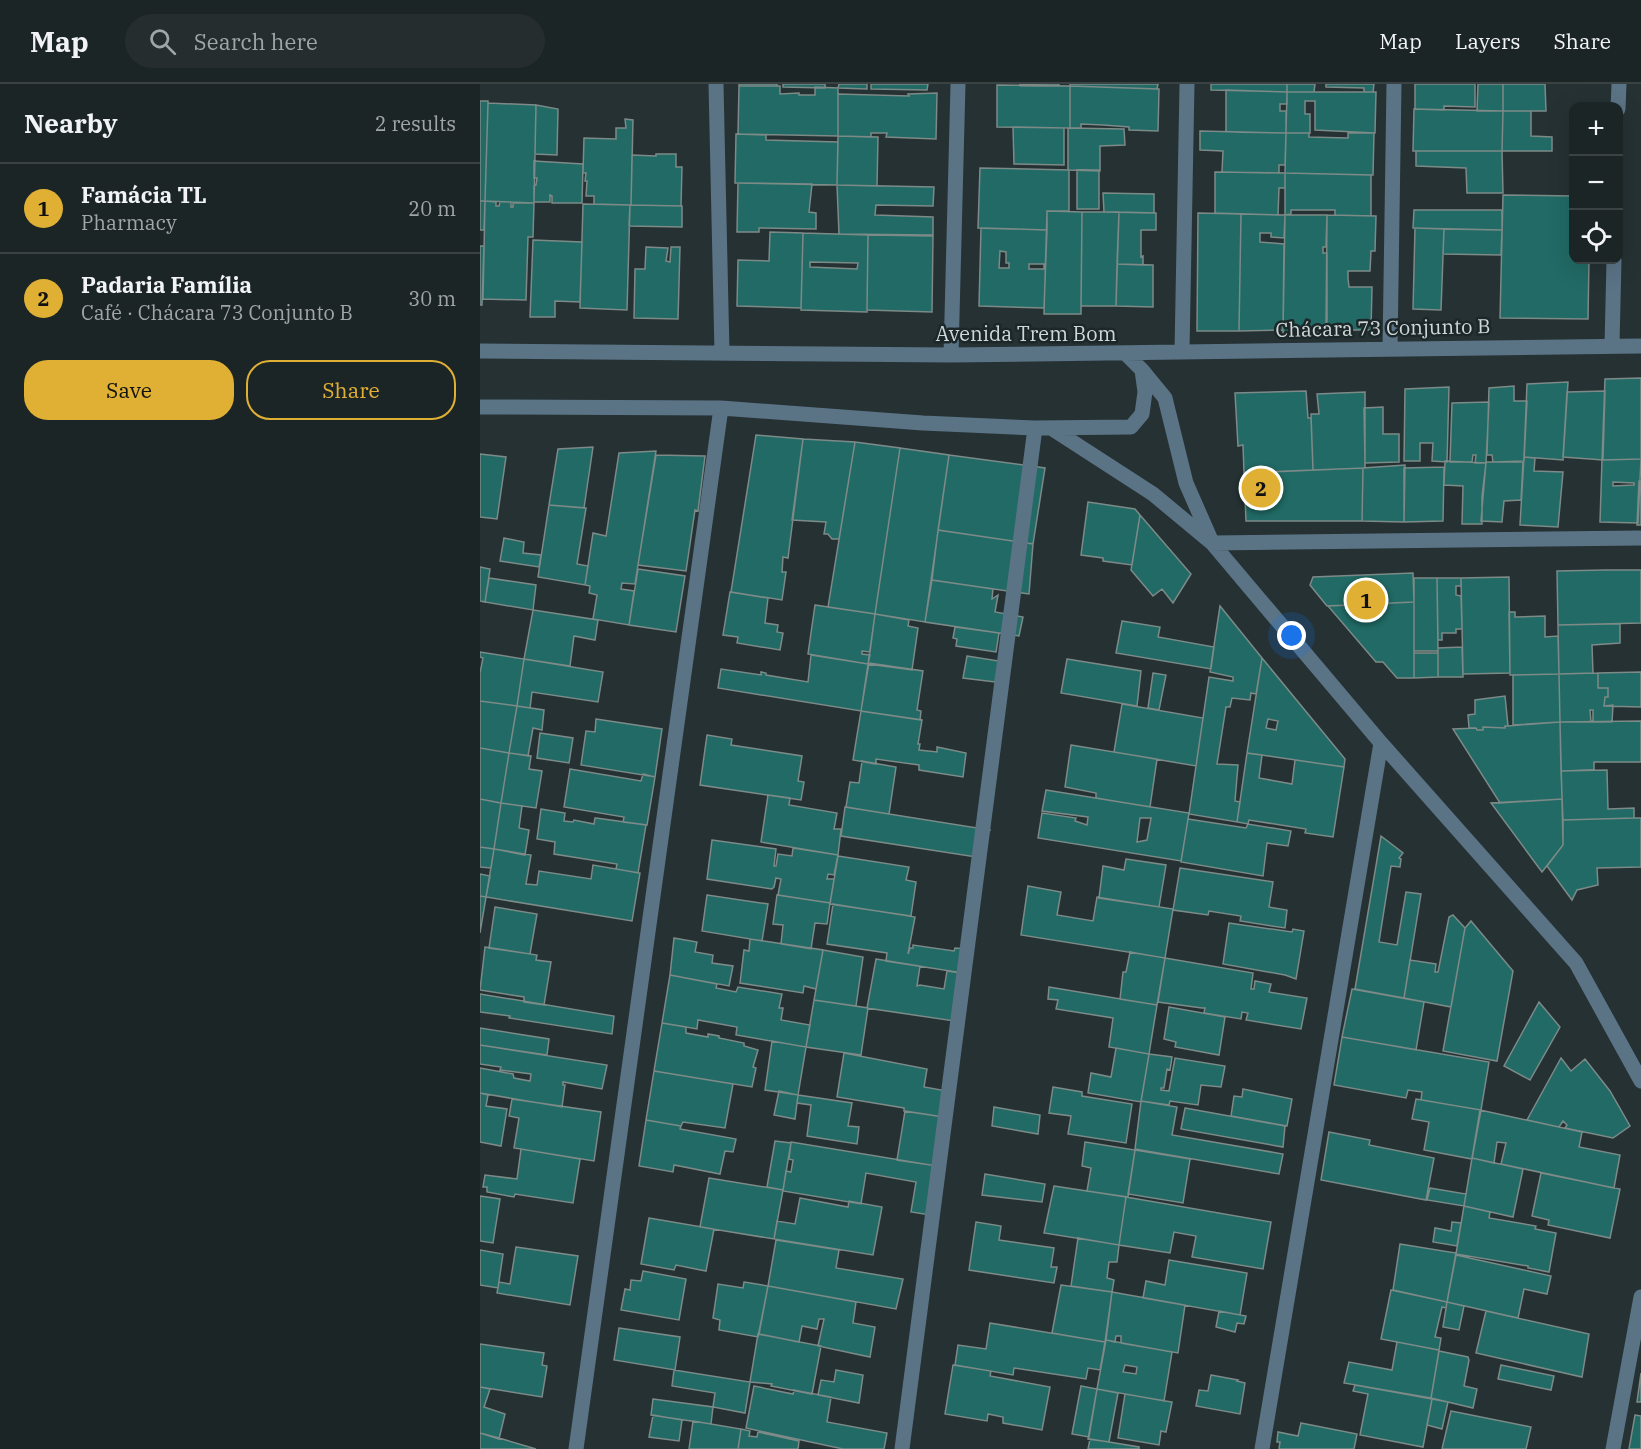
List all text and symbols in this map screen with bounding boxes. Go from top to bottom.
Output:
search box [125,14,545,68]
text: Map [30,23,89,60]
icon: search [146,25,179,58]
text: Search here [194,27,318,56]
text: Map [1379,27,1422,55]
text: Layers [1455,27,1521,55]
text: Share [1554,27,1611,55]
map controls [1569,102,1623,264]
button: + [1569,102,1623,156]
text: Nearby [24,106,118,140]
text: 2 results [375,110,456,137]
button: − [1569,156,1623,210]
text: Famácia TL [81,180,207,209]
text: 1 [38,195,50,222]
text: 20 m [408,195,456,222]
text: Pharmacy [81,209,177,236]
button: locate [1569,210,1623,264]
text: Padaria Família [81,270,252,299]
text: 2 [38,285,50,312]
text: 30 m [408,285,456,312]
text: Café · Chácara 73 Conjunto B [81,299,353,326]
street label: Chácara 73 Conjunto B [1275,312,1491,343]
street label: Avenida Trem Bom [936,320,1116,347]
button: Save [24,360,234,420]
button: Share [246,360,456,420]
pin: 2 [1242,466,1280,510]
pin: 1 [1346,578,1386,622]
your location [1277,621,1306,650]

